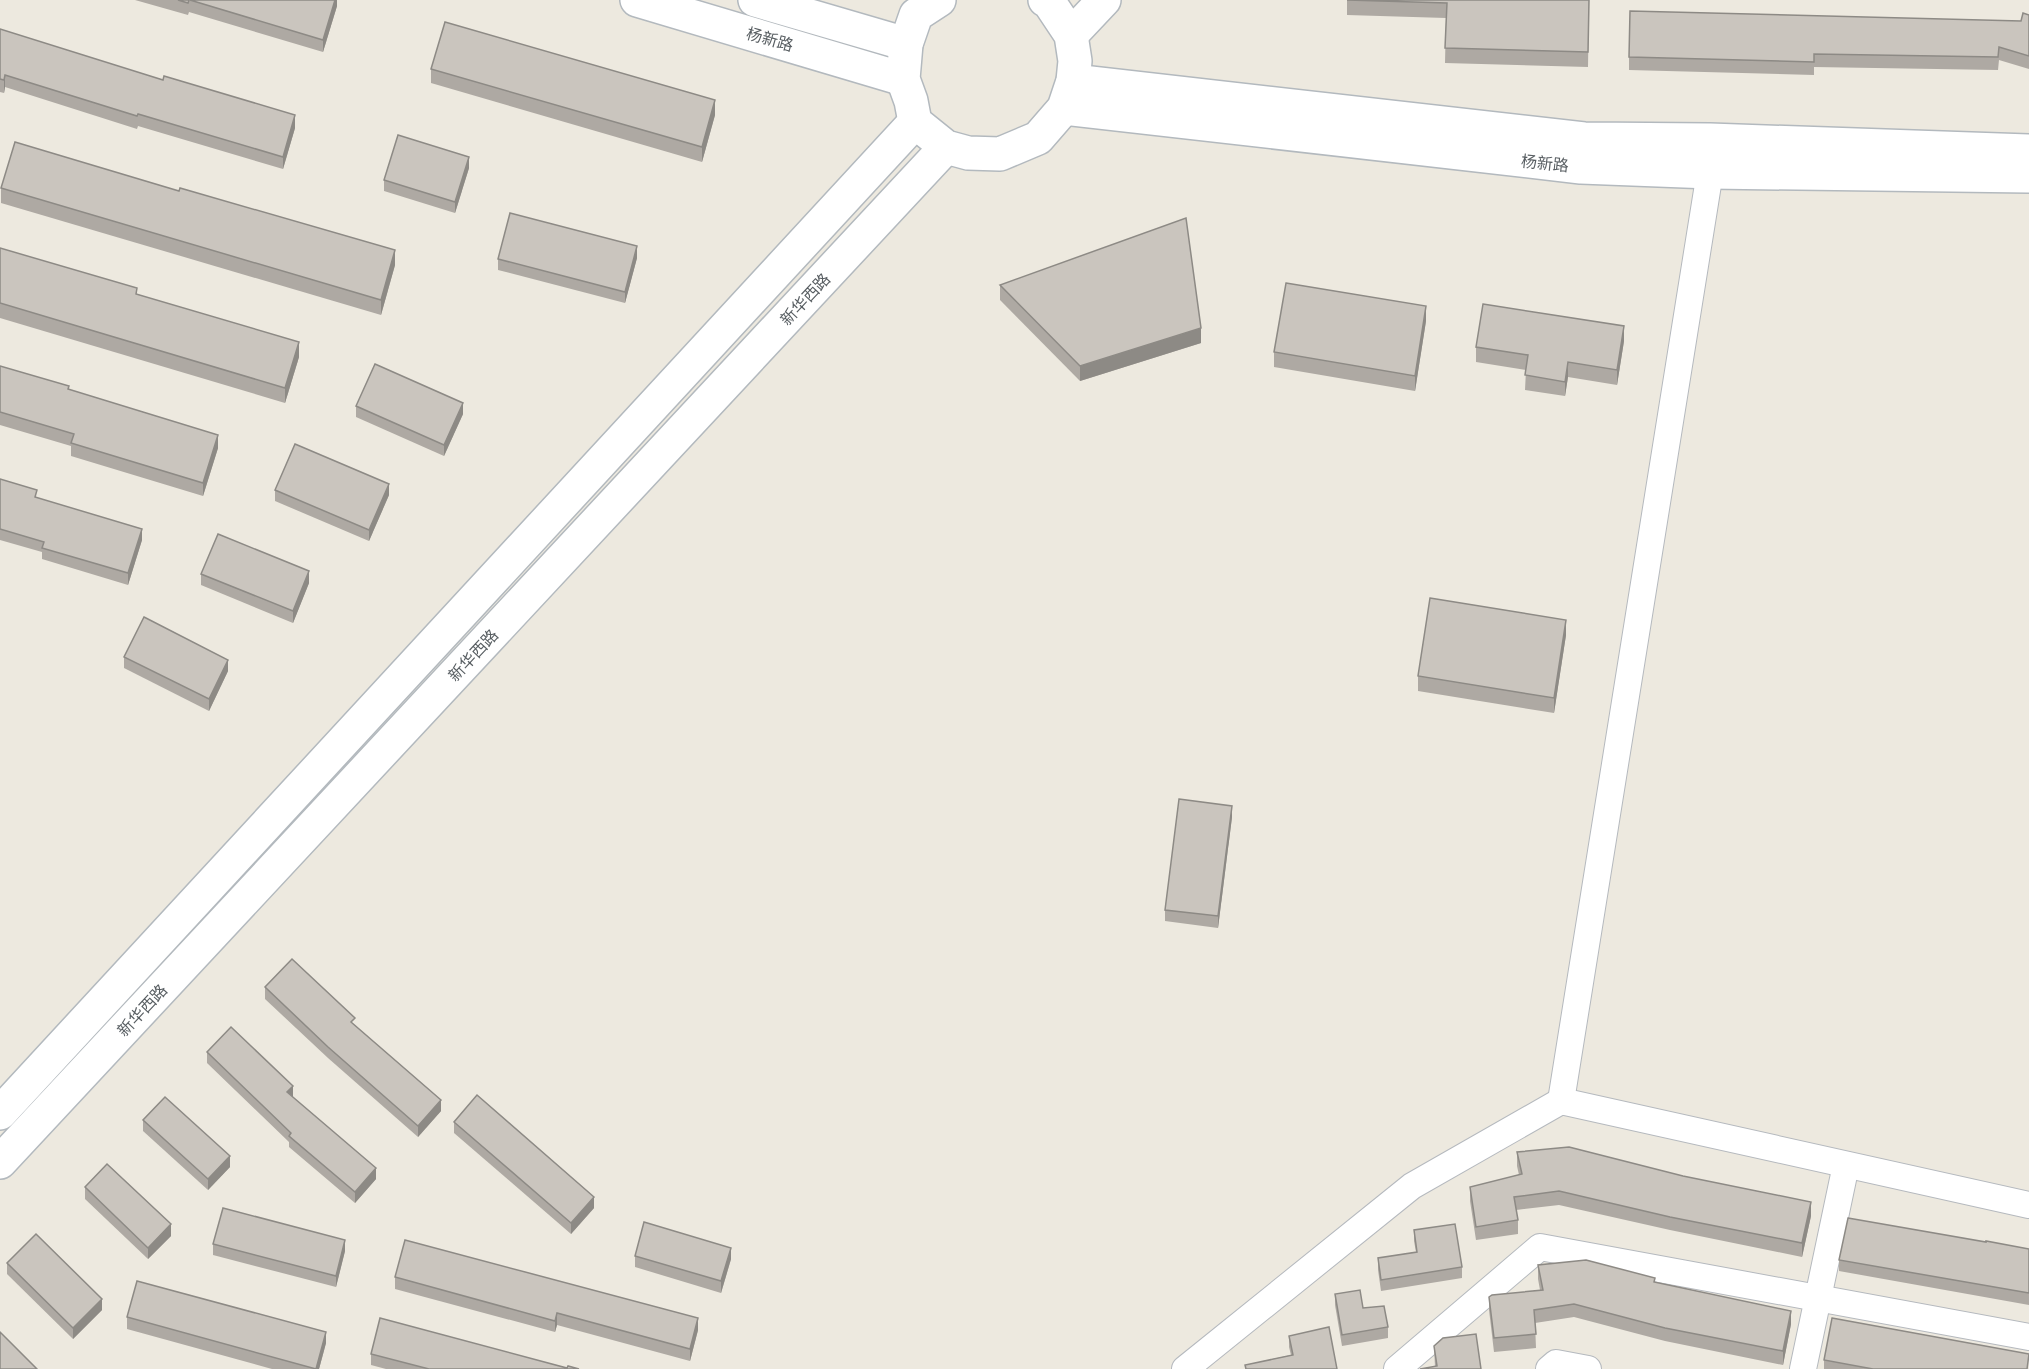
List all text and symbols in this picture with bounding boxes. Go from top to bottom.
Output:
street label: 杨新路 [744,24,796,55]
street label: 杨新路 [1520,152,1570,175]
street label: 新华西路 [777,269,834,329]
street label: 新华西路 [445,625,502,685]
street label: 新华西路 [114,980,171,1040]

